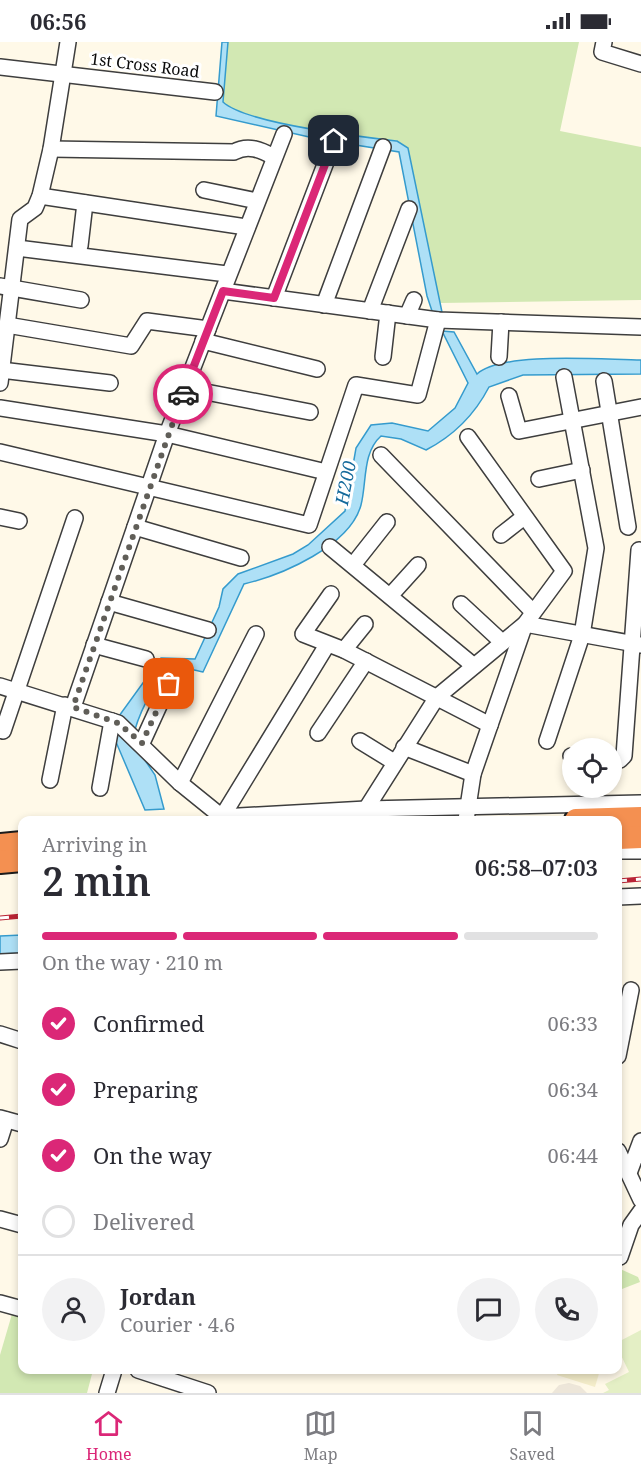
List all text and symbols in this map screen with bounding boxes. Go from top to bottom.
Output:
text: 06:56 [30,6,86,36]
street label: 1st Cross Road [89,47,201,83]
pin [308,115,359,166]
icon: home [317,124,350,157]
courier [153,364,213,424]
icon: car [167,378,200,411]
water label: H200 [329,459,361,508]
pin [143,658,194,709]
icon: bag [152,667,185,700]
map controls [562,738,622,798]
button: locate [562,738,622,798]
text: Arriving in [42,831,147,858]
text: 06:58–07:03 [475,852,598,882]
text: 2 min [42,854,151,907]
text: On the way · 210 m [42,949,223,976]
icon: check [42,1007,75,1040]
text: Confirmed [93,1008,204,1038]
text: 06:33 [548,1010,598,1037]
icon: check [42,1073,75,1106]
text: Preparing [93,1074,198,1104]
text: 06:34 [548,1076,598,1103]
icon: check [42,1139,75,1172]
text: On the way [93,1140,212,1170]
text: 06:44 [548,1142,598,1169]
text: Delivered [93,1206,195,1236]
button: person [42,1278,105,1341]
button: chat [457,1278,520,1341]
button: phone [535,1278,598,1341]
text: Jordan [120,1281,196,1311]
text: Courier · 4.6 [120,1311,235,1338]
tab: Home [86,1407,132,1465]
tab: Map [304,1407,338,1465]
tab: Saved [510,1407,555,1465]

